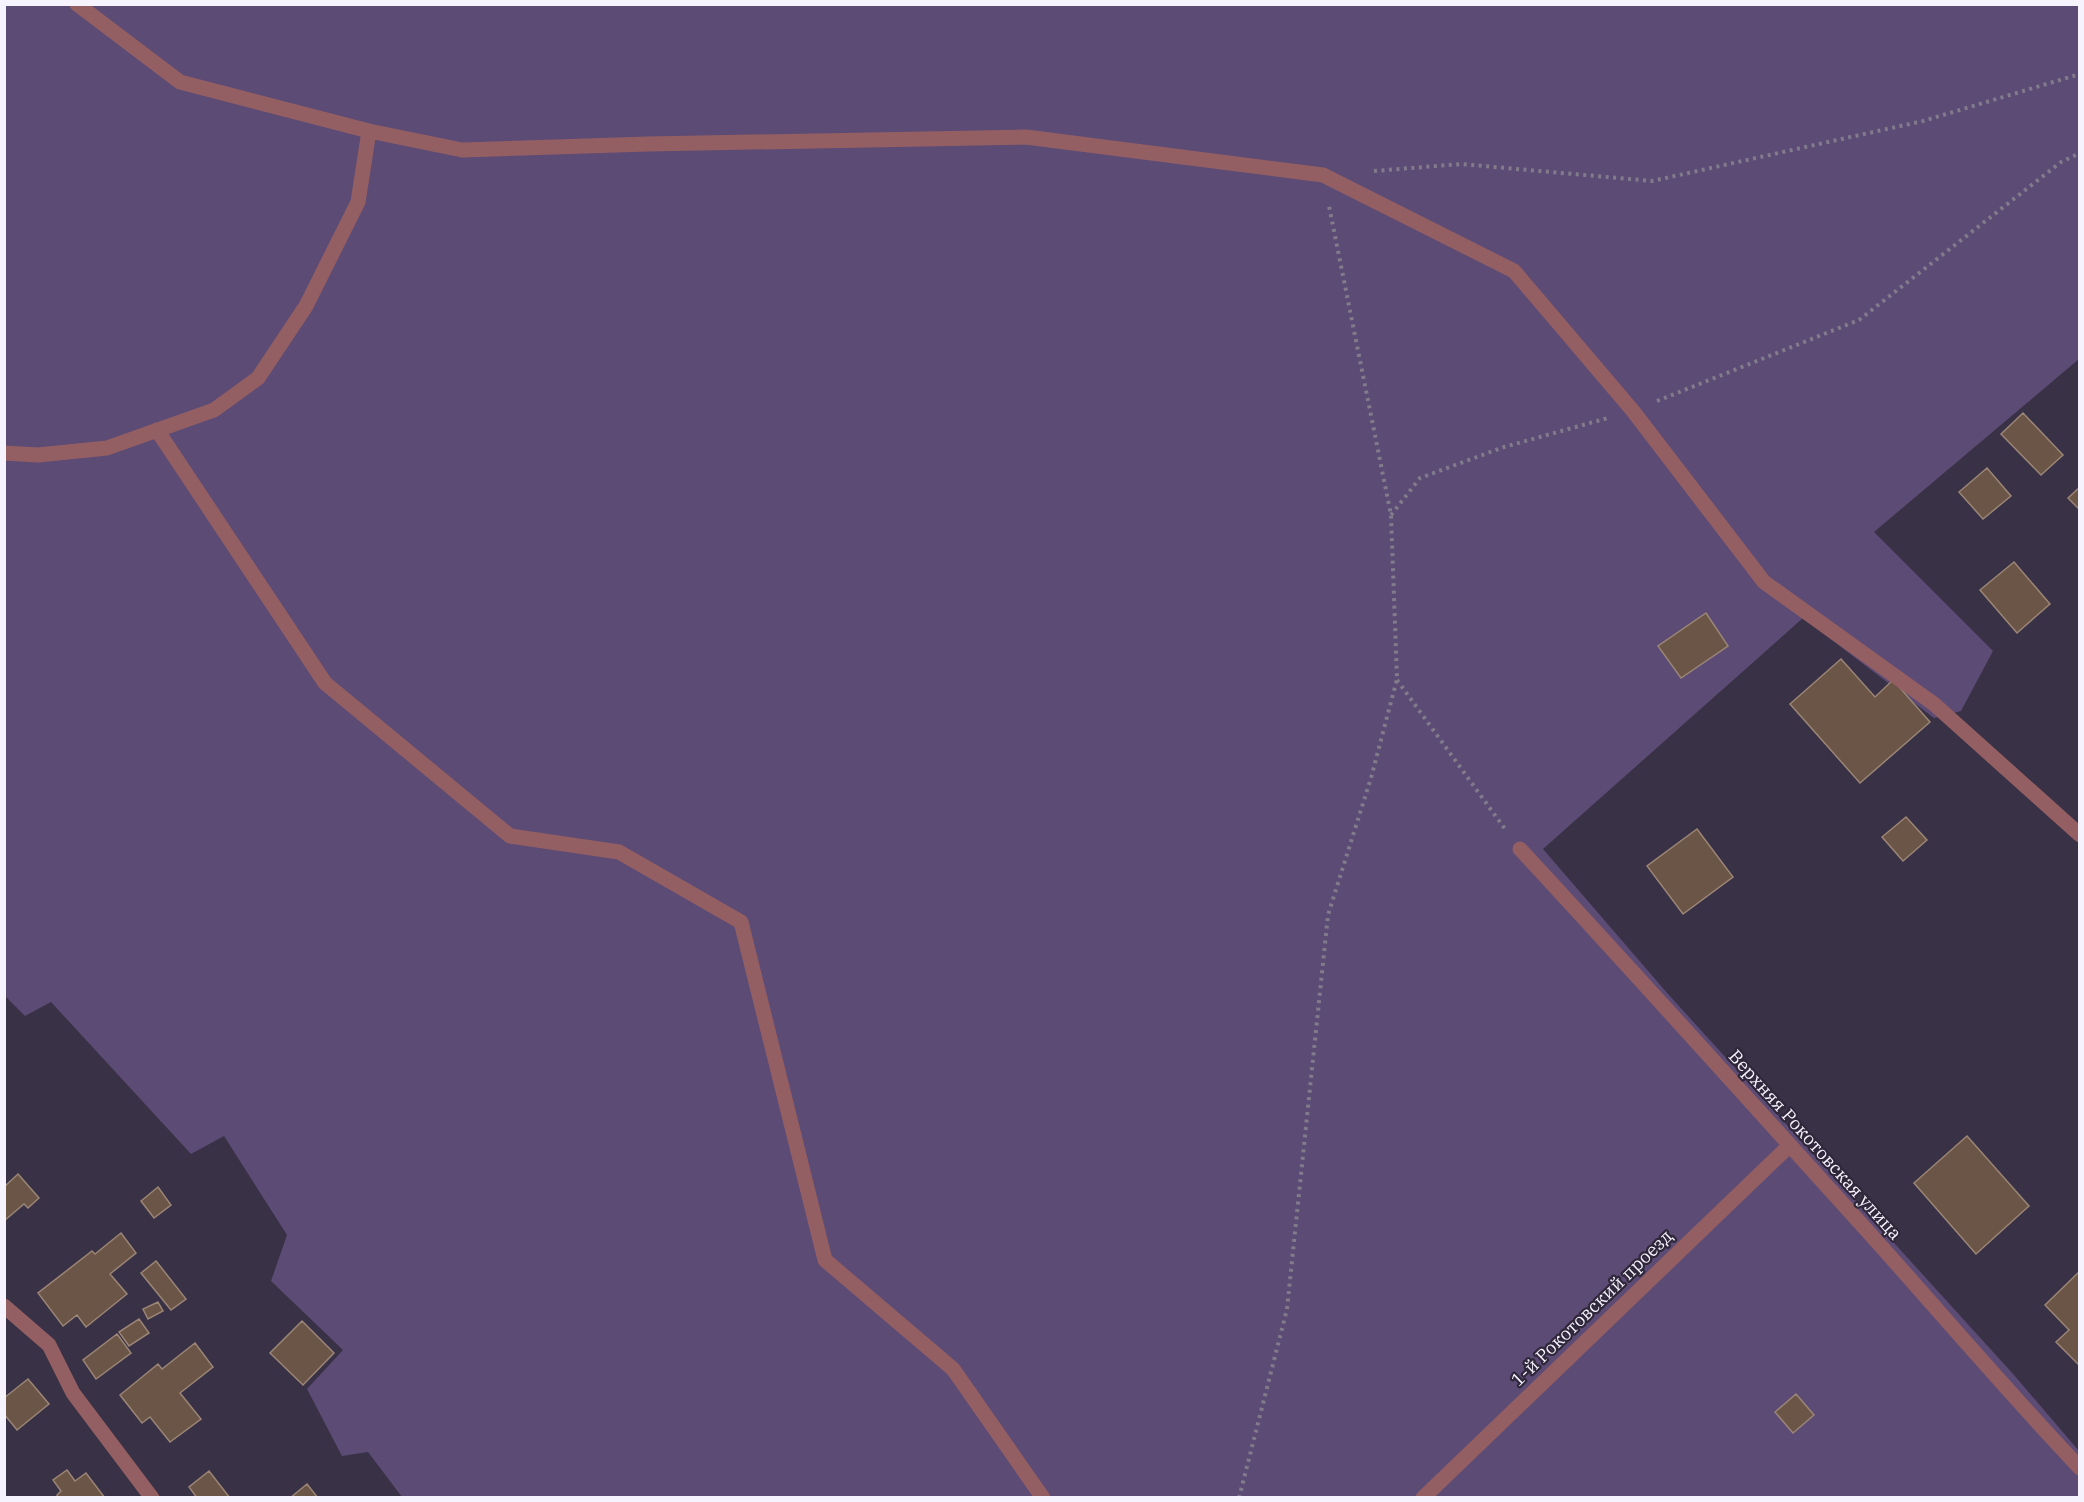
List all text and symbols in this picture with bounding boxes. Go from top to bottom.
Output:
street label: Верхняя Рокотовская улица [1724,1045,1907,1245]
street label: 1-й Рокотовский проезд [1506,1224,1677,1391]

